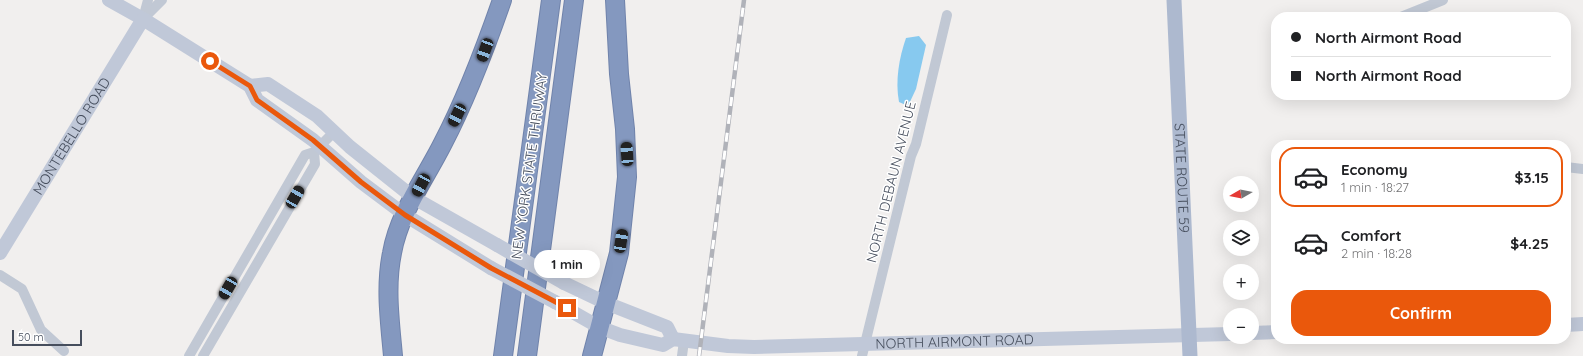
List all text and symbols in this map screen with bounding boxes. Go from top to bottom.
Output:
text: North Airmont Road [1315,28,1462,47]
car [475,37,495,63]
route start [201,52,219,70]
text: North Airmont Road [1315,66,1462,85]
street label: NEW YORK STATE THRUWAY [507,72,551,260]
street label: MONTEBELLO ROAD [29,74,114,198]
street label: NORTH DEBAUN AVENUE [862,99,920,265]
car [446,102,468,128]
street label: STATE ROUTE 59 [1171,123,1193,233]
car [620,142,634,166]
icon: car [1293,159,1329,195]
text: Economy [1341,160,1408,179]
text: $3.15 [1515,168,1549,187]
car [410,172,432,198]
north arrow [1223,176,1259,212]
map controls [1223,176,1259,344]
text: 1 min · 18:27 [1341,179,1409,195]
car [284,184,306,210]
button: layers [1223,220,1259,256]
icon: car [1293,225,1329,261]
text: Comfort [1341,226,1402,245]
car [613,228,629,254]
text: $4.25 [1510,234,1549,253]
text: 2 min · 18:28 [1341,245,1412,261]
callout: 1 min [534,250,600,278]
text: 1 min [551,256,583,272]
button: + [1223,264,1259,300]
car [217,275,239,301]
button: Confirm [1291,290,1551,336]
route end [558,299,576,317]
button: − [1223,308,1259,344]
scale bar [12,328,82,347]
text: 50 m [18,330,44,344]
street label: NORTH AIRMONT ROAD [875,330,1034,353]

